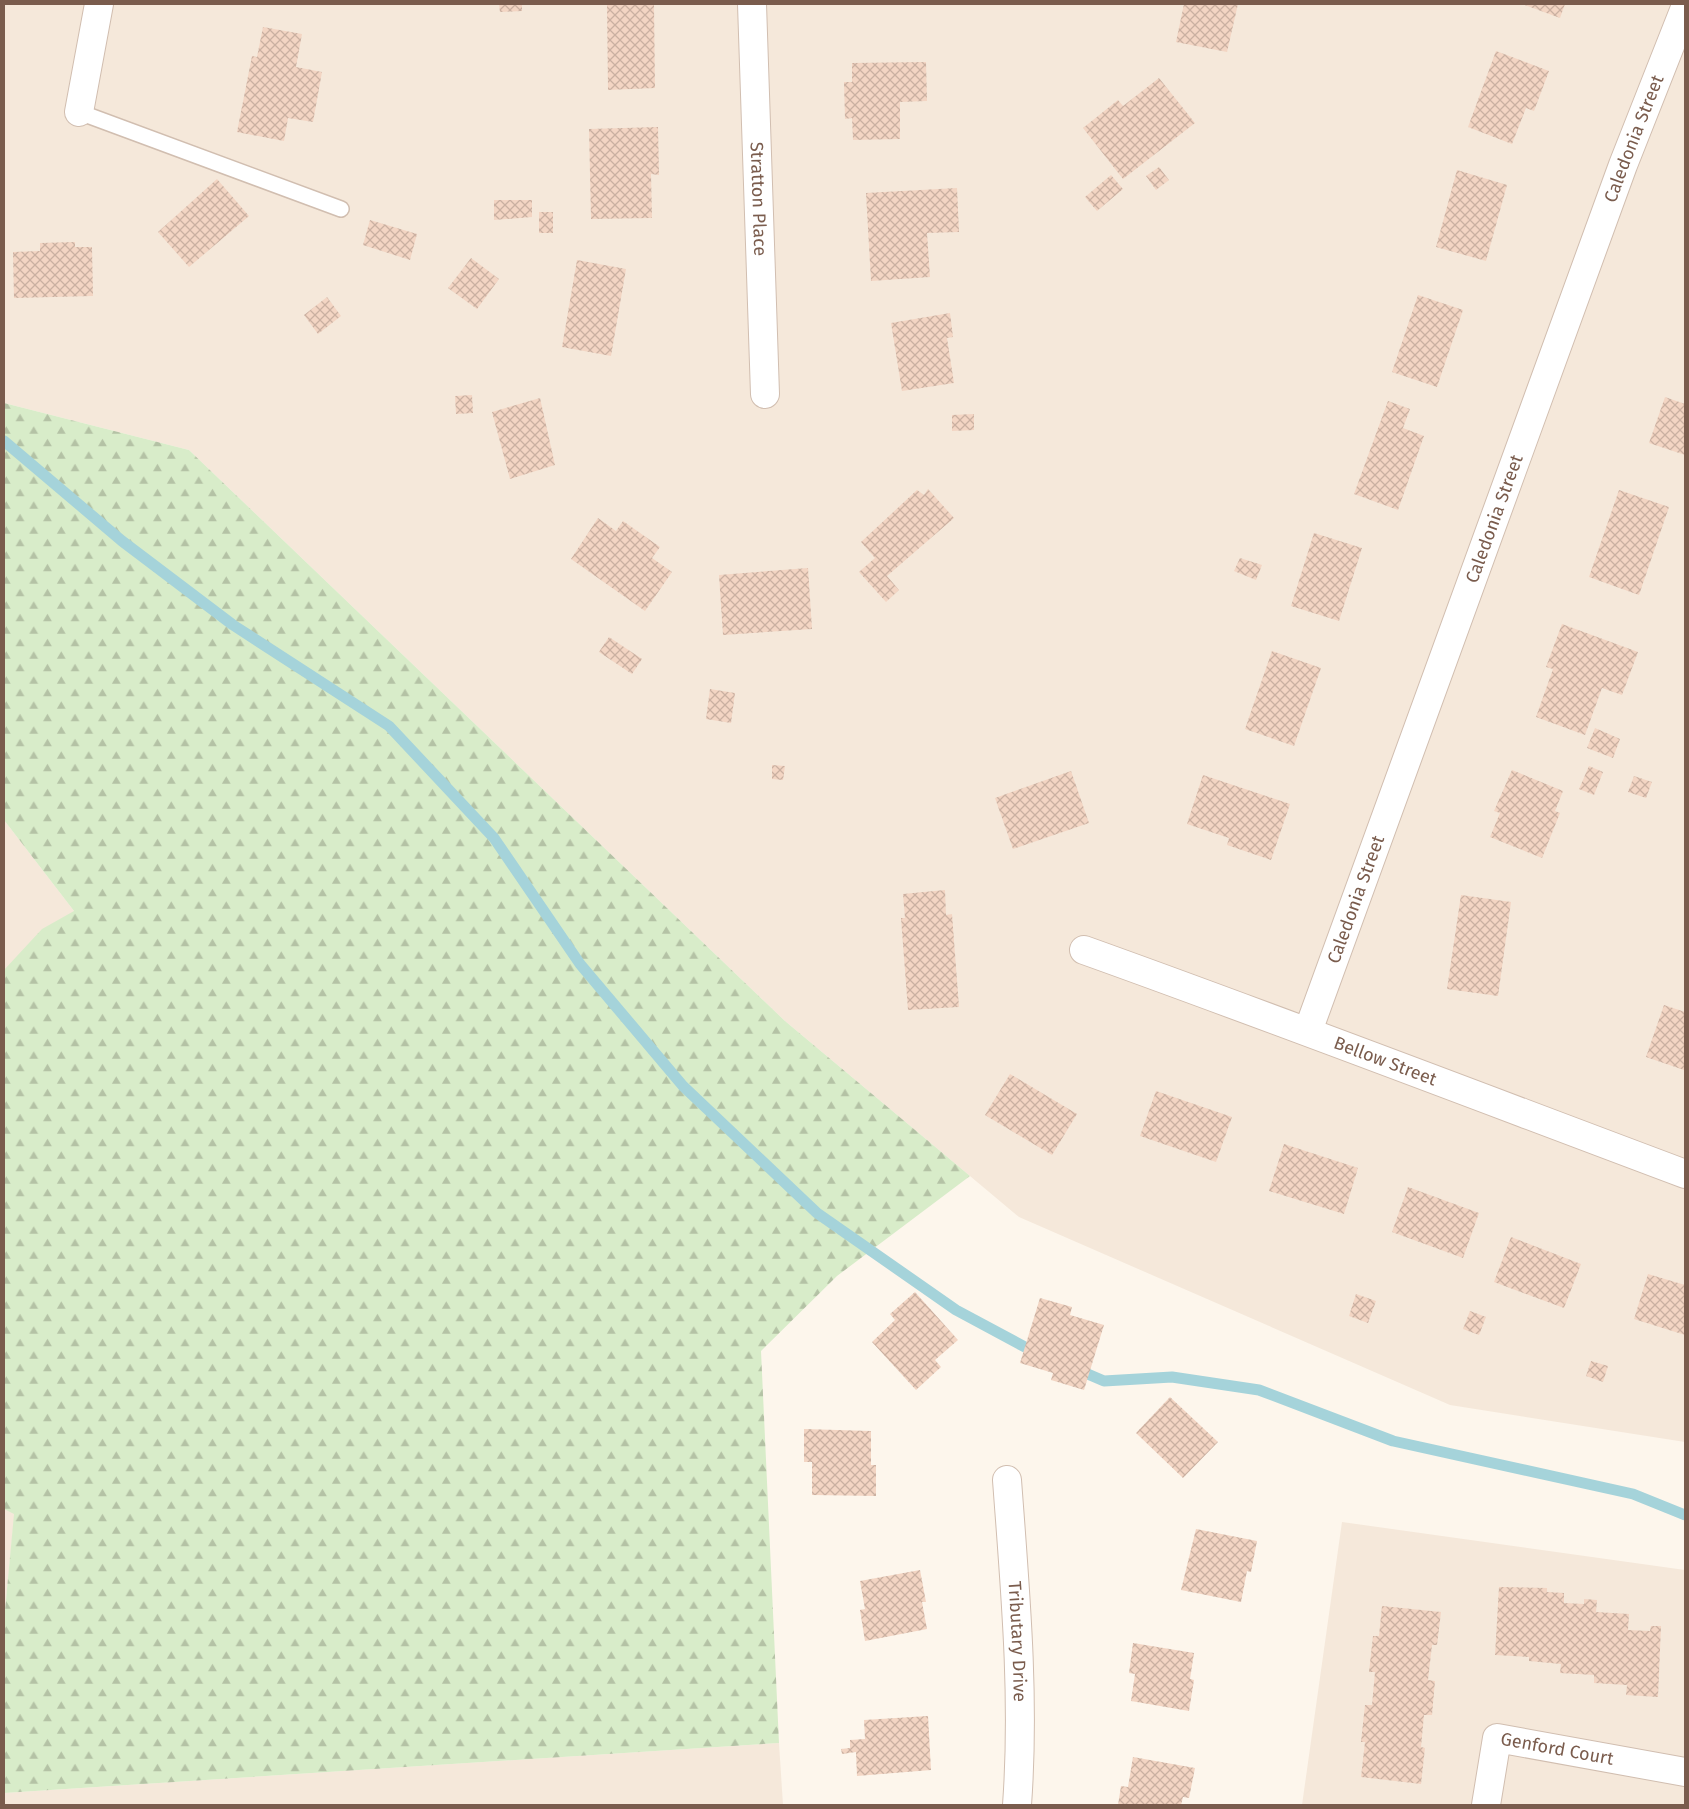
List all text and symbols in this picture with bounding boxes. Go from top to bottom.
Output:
street label: Caledonia Street [1599,71,1669,205]
street label: Stratton Place [746,141,771,256]
street label: Caledonia Street [1461,451,1528,586]
street label: Caledonia Street [1322,832,1389,967]
street label: Bellow Street [1331,1032,1440,1091]
street label: Tributary Drive [1003,1580,1031,1702]
street label: Genford Court [1499,1728,1616,1770]

